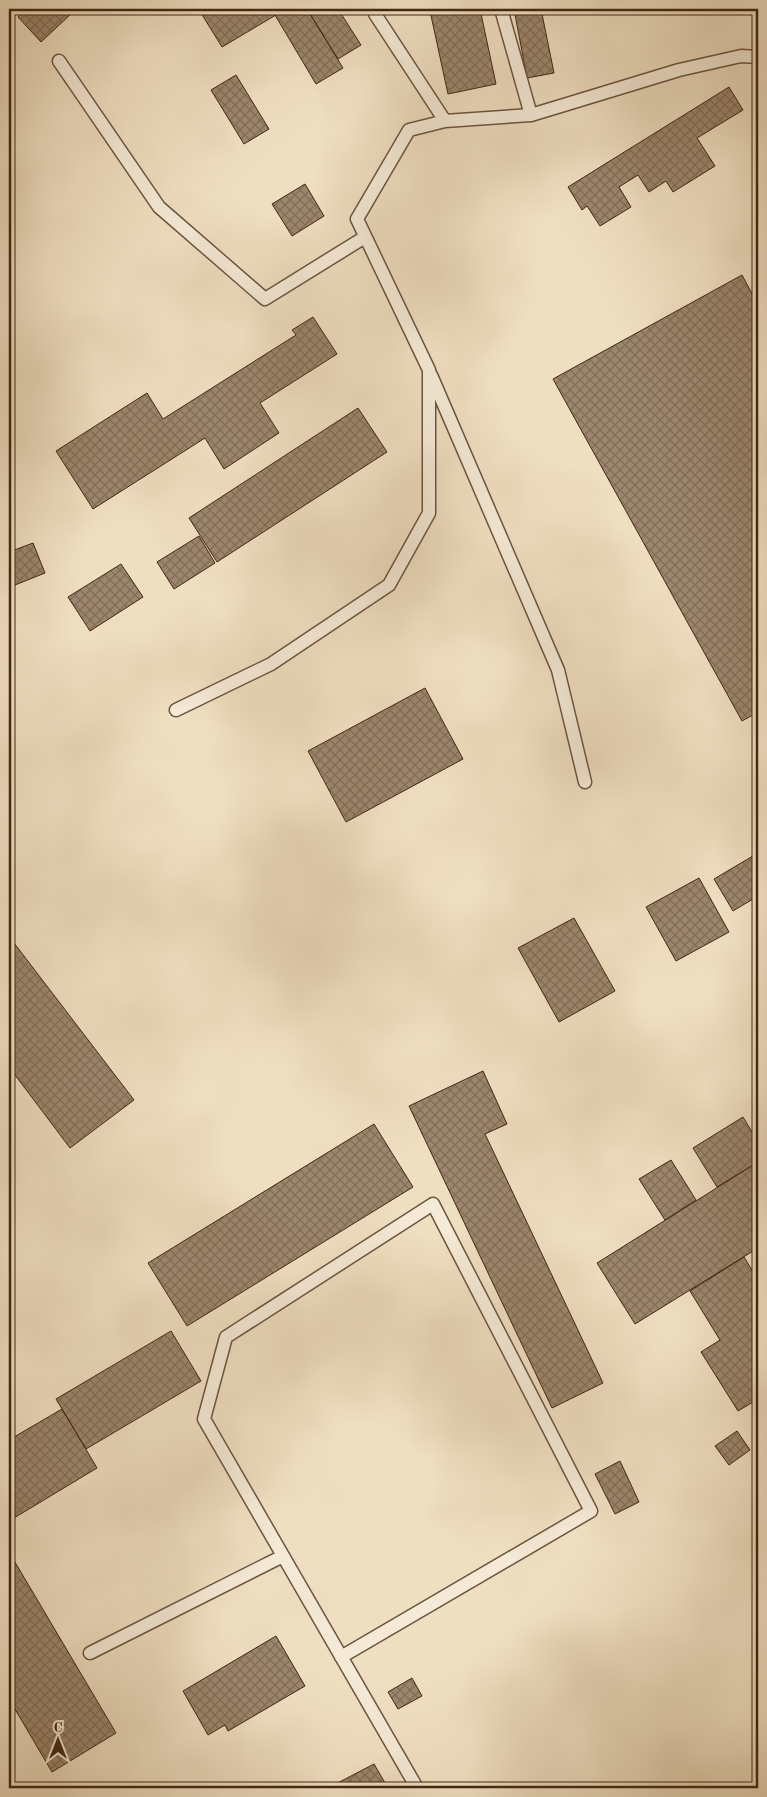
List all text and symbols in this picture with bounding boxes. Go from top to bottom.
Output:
north arrow [32,1714,82,1764]
text: С [53,1721,63,1735]

